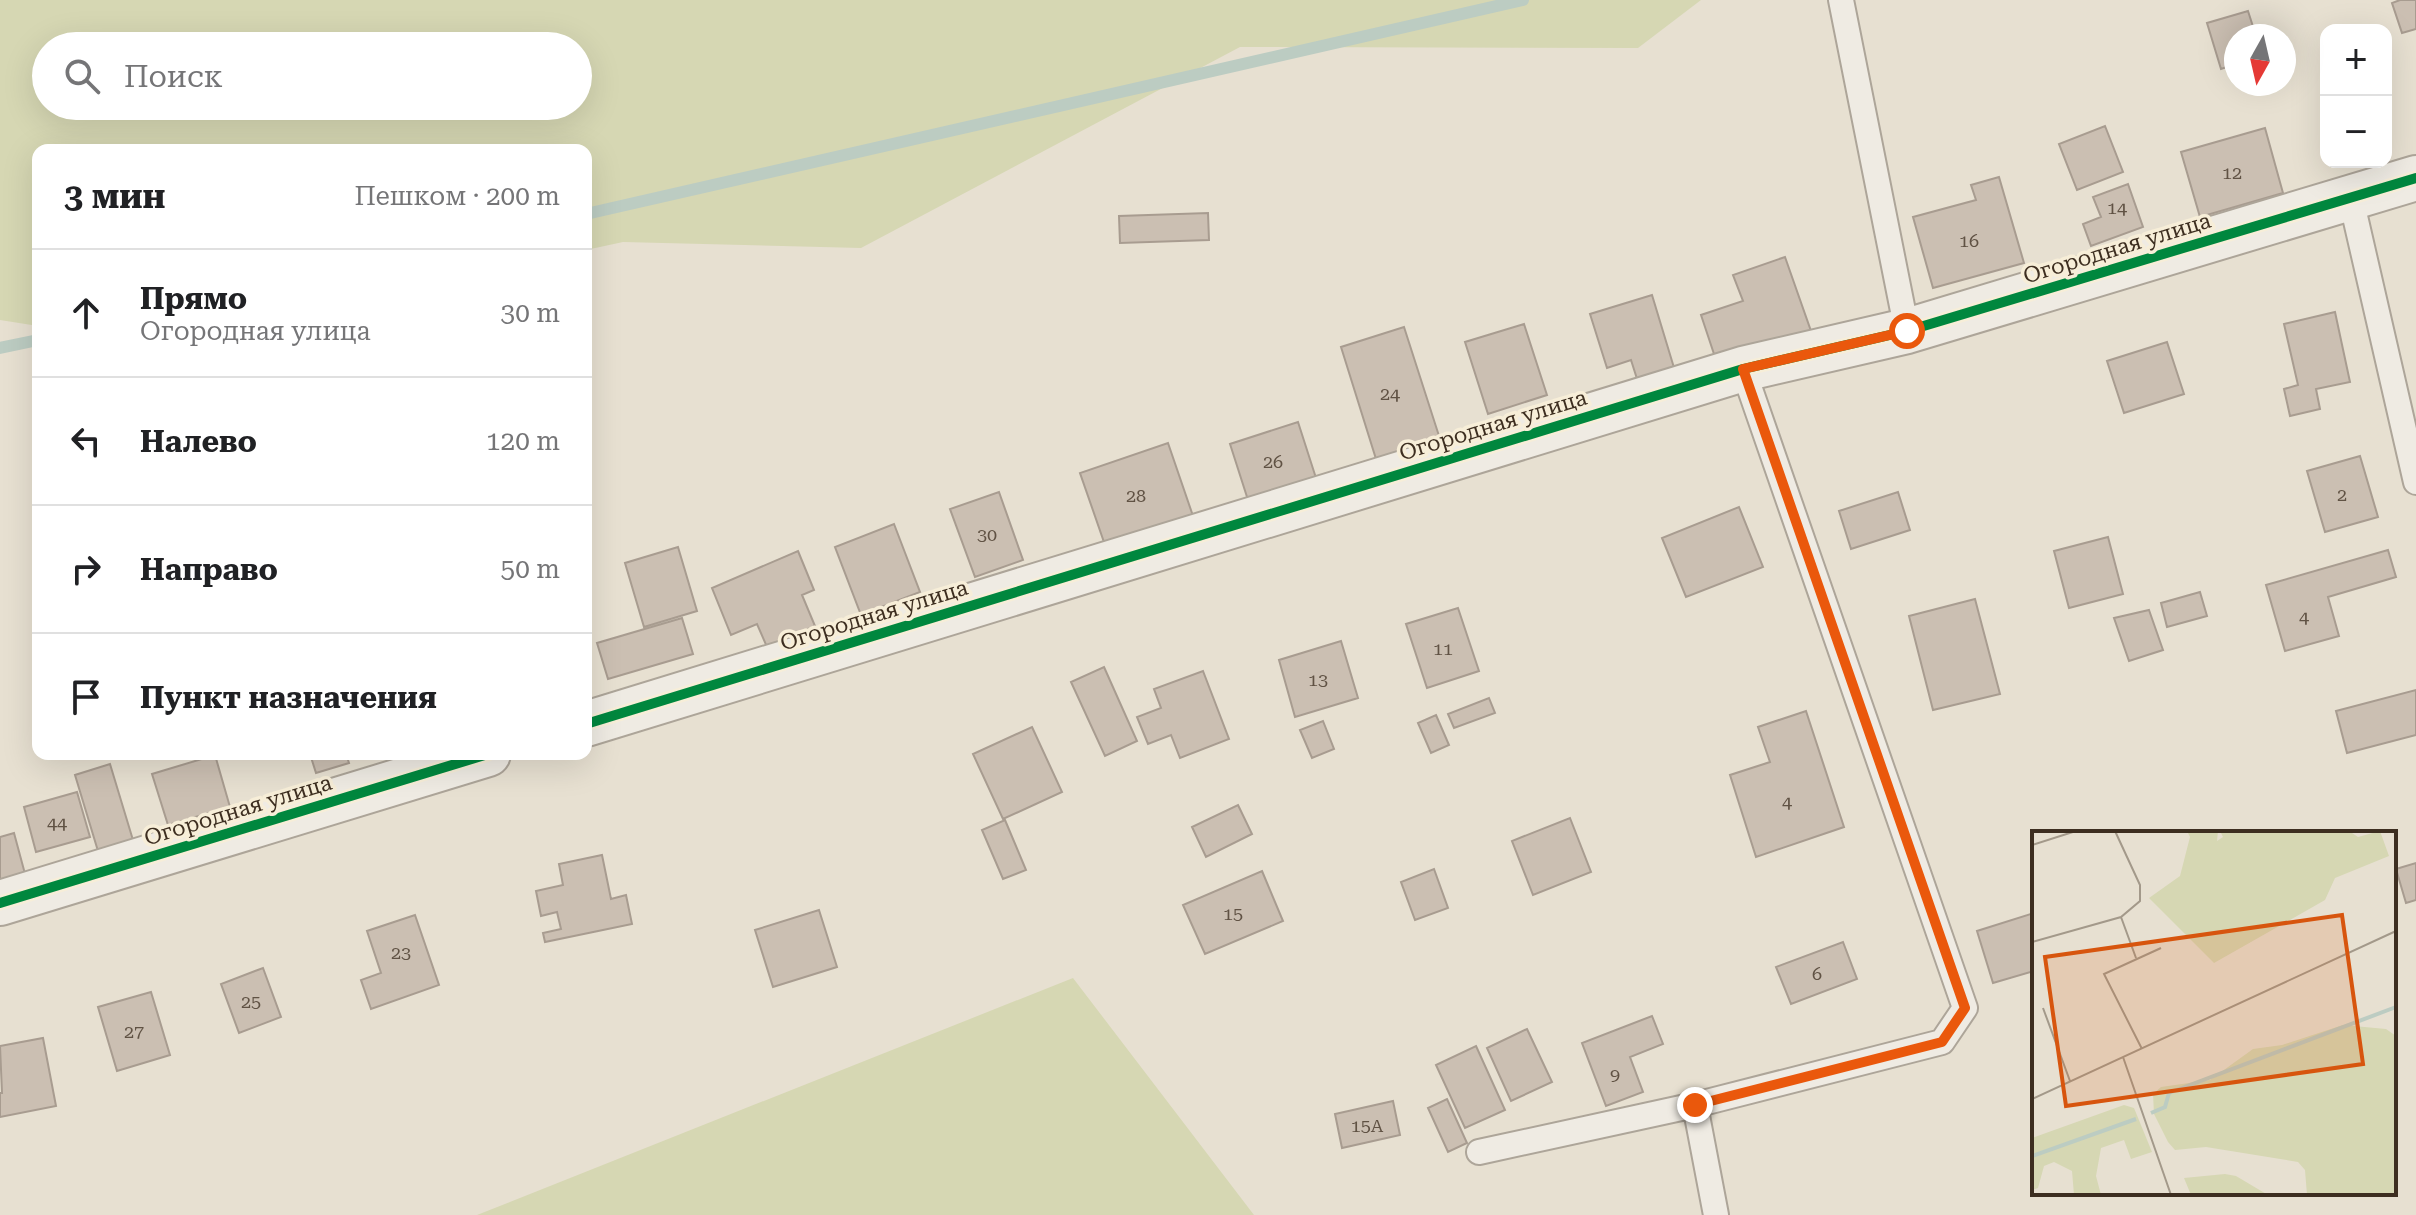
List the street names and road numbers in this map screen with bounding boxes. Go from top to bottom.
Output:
street label: Огородная улица [2020,208,2214,288]
street label: Огородная улица [1396,385,1590,465]
street label: Огородная улица [777,575,971,655]
street label: Огородная улица [141,770,335,850]

